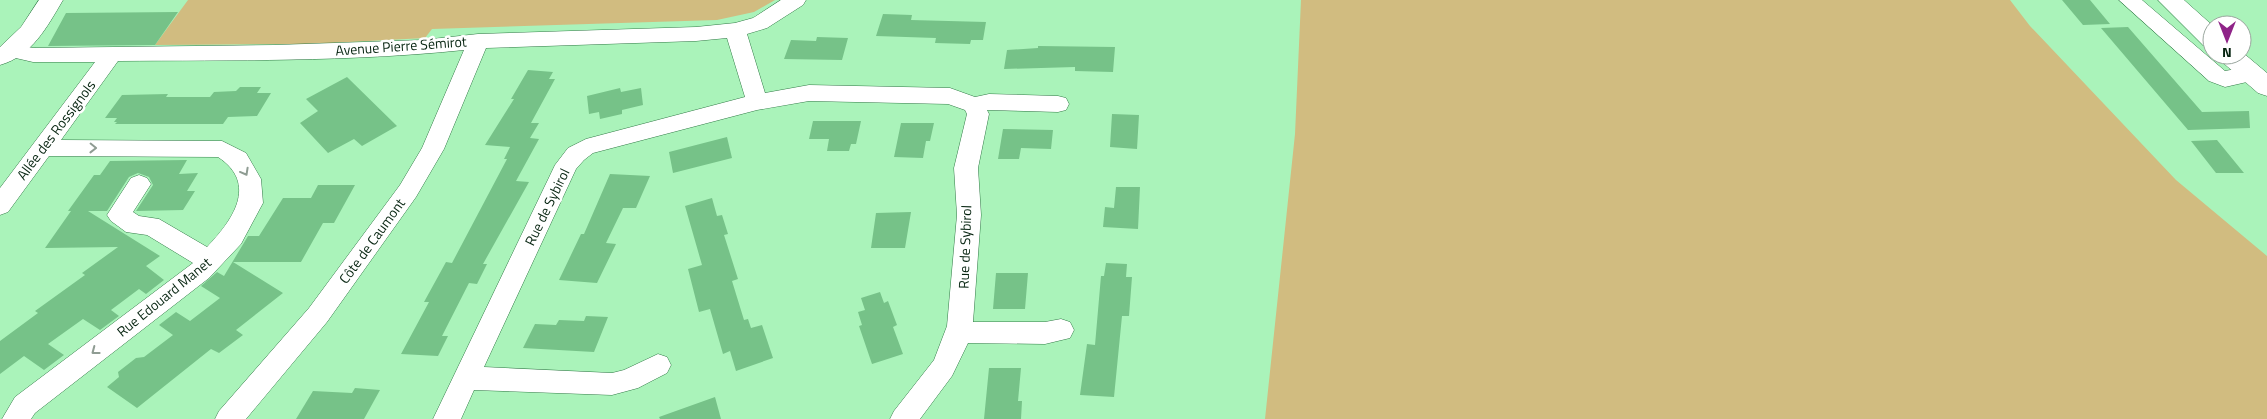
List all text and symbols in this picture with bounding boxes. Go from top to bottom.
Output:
north arrow [2202,15,2252,65]
street label: Avenue Pierre Sémirot [335,30,467,61]
text: N [2222,43,2232,64]
street label: Allée des Rossignols [11,75,100,184]
one-way arrow [89,143,97,154]
street label: Rue de Sybirol [519,165,574,249]
one-way arrow [239,167,249,176]
street label: Côte de Caumont [333,194,410,288]
street label: Rue de Sybirol [953,205,976,289]
street label: Rue Edouard Manet [112,252,216,341]
one-way arrow [92,346,101,354]

